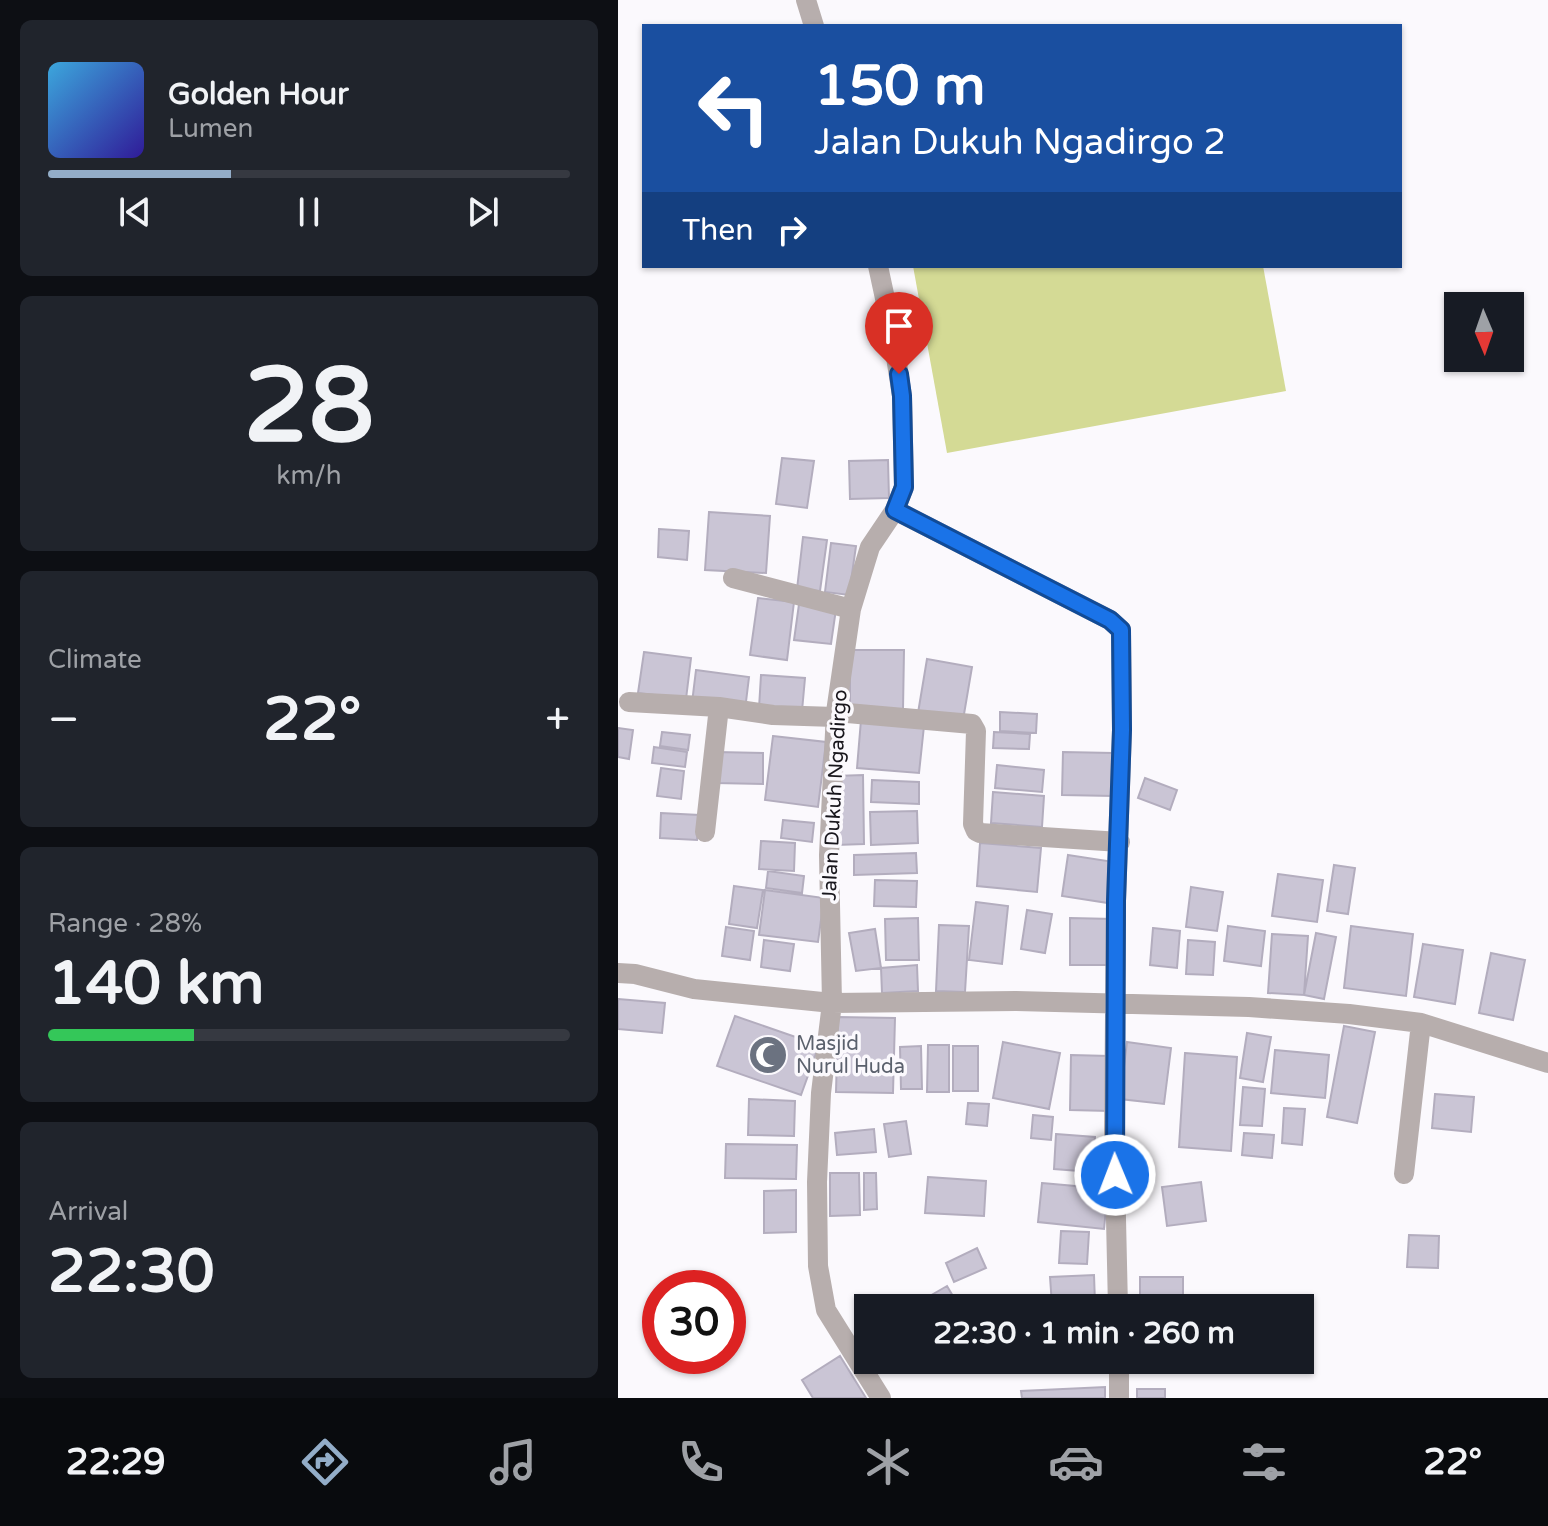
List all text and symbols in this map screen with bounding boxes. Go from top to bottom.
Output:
text: 150 m [814,53,985,120]
icon: left [682,56,786,160]
text: Golden Hour [168,76,349,113]
text: Lumen [168,113,253,144]
text: Jalan Dukuh Ngadirgo 2 [814,121,1226,164]
icon: previous [113,190,157,234]
icon: pause [287,190,331,234]
icon: next [461,190,505,234]
icon: right [770,208,814,252]
text: Then [682,212,754,249]
pin [865,292,933,374]
north arrow [1444,292,1524,372]
map controls [1444,292,1524,372]
icon: arrive [877,304,921,348]
text: 28 [244,345,374,470]
text: km/h [276,460,342,491]
text: Climate [48,644,142,675]
text: 22° [263,684,361,756]
street label: Jalan Dukuh Ngadirgo [817,689,853,901]
text: − [48,694,79,747]
text: + [545,694,570,747]
text: Range · 28% [48,908,202,939]
text: 140 km [48,948,264,1020]
place label: Masjid Nurul Huda [796,1032,905,1079]
mosque icon: Masjid Nurul Huda [747,1034,789,1076]
position arrow [1073,1133,1157,1217]
text: Arrival [48,1196,128,1227]
text: 22:30 [48,1236,214,1308]
speed limit sign: 30 [642,1270,746,1374]
text: 22:30 · 1 min · 260 m [933,1315,1235,1352]
icon: directions [297,1434,353,1490]
icon: music [485,1434,541,1490]
icon: phone [673,1434,729,1490]
icon: climate [860,1434,916,1490]
icon: car [1048,1434,1104,1490]
icon: filters [1236,1434,1292,1490]
text: 22:29 [66,1441,166,1484]
text: 22° [1423,1441,1482,1484]

